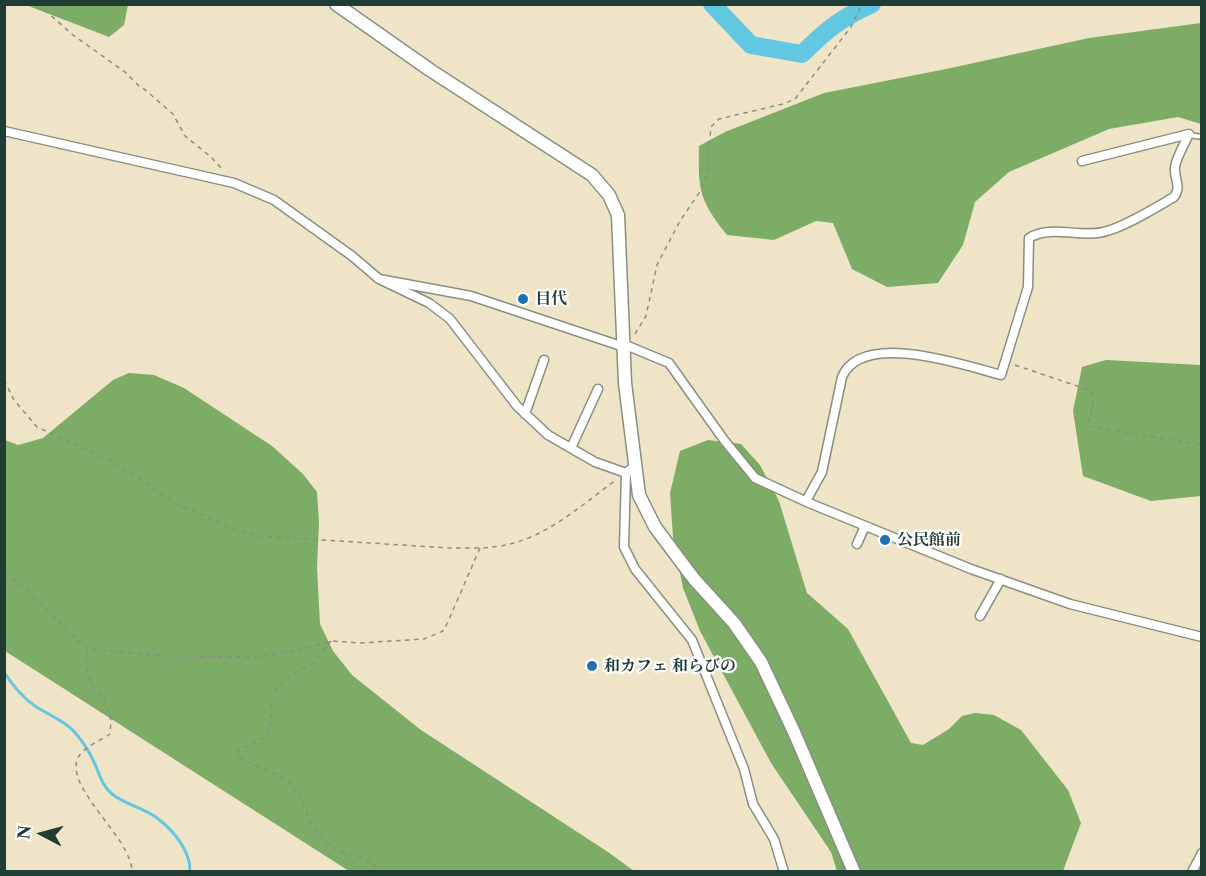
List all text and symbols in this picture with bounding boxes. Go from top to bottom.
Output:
place label: 目代 [535,289,567,309]
marker: 目代 [516,292,530,306]
place label: 公民館前 [897,530,961,550]
marker: 公民館前 [878,533,892,547]
place label: 和カフェ 和らびの [604,656,736,676]
marker: 和カフェ 和らびの [585,659,599,673]
north arrow [12,804,72,864]
text: N [13,824,35,840]

